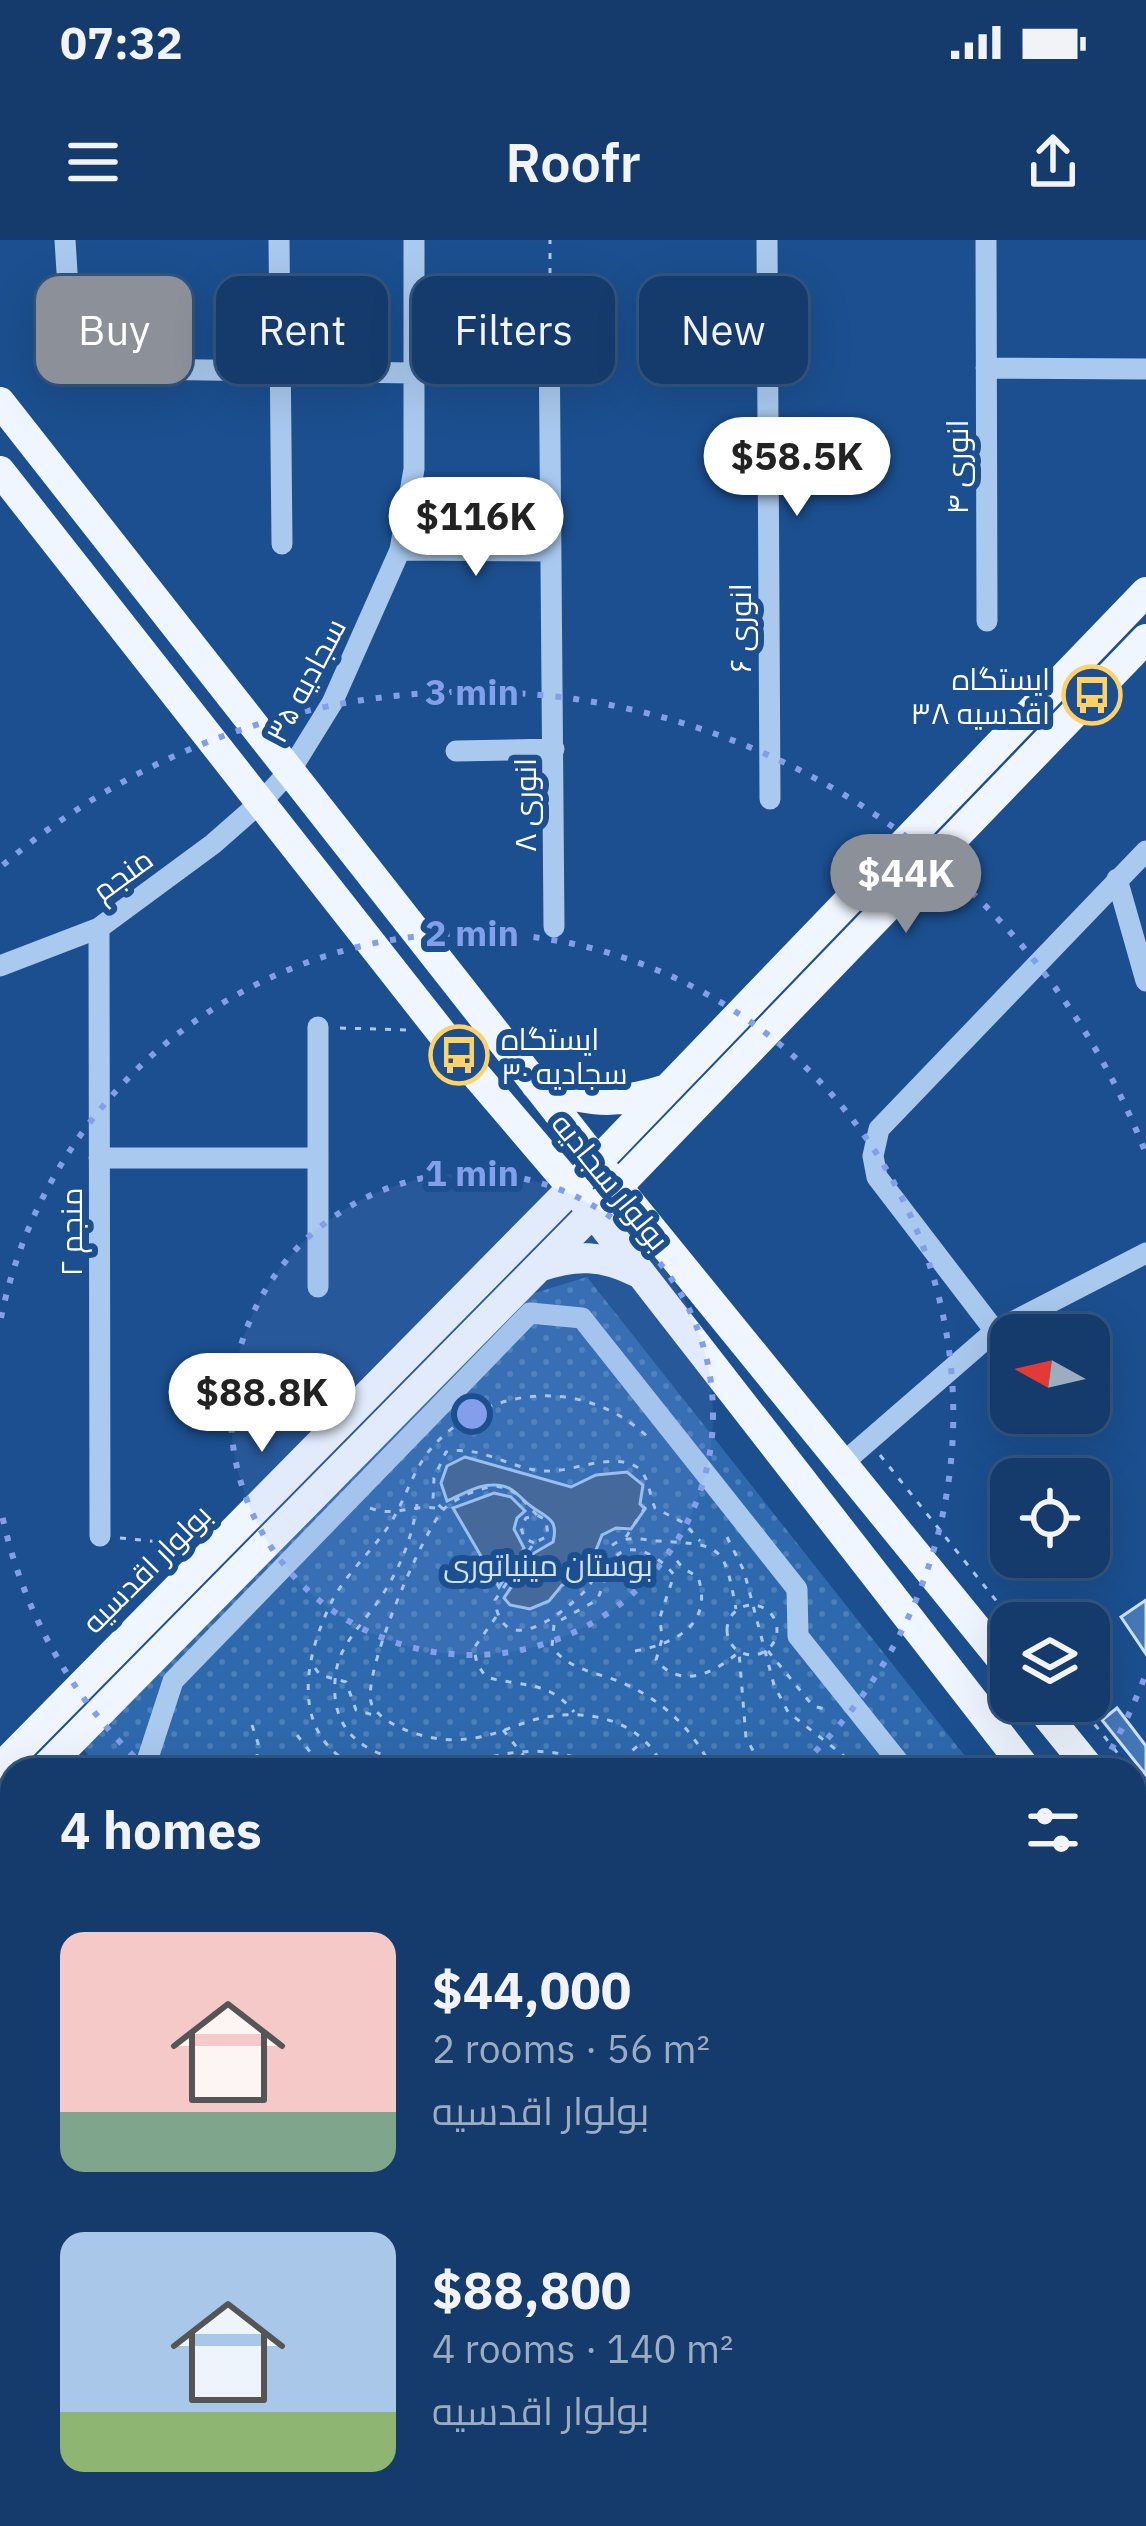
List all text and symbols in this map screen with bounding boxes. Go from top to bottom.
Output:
text: 07:32 [60,13,183,71]
text: Roofr [505,127,641,197]
icon: menu [60,129,126,195]
icon: share [1020,129,1086,195]
chip: Buy [36,276,192,384]
chip: Rent [216,276,388,384]
chip: Filters [412,276,615,384]
chip: New [639,276,808,384]
pin: $58.5K [699,417,895,519]
street label: انوری ۴ [937,419,976,515]
text: $58.5K [731,430,863,481]
pin: $116K [392,477,560,579]
text: $116K [416,490,536,541]
street label: انوری ۶ [720,583,759,673]
street label: سجادیه ۳۵ [256,611,354,749]
place label: ایستگاه اقدسیه ۳۸ [911,659,1050,732]
bus stop icon: ایستگاه اقدسیه ۳۸ [1061,664,1123,726]
text: 3 min [425,668,519,715]
street label: انوری ۸ [505,758,544,852]
pin: $44K [835,834,977,936]
street label: منجم [84,839,161,911]
text: $44K [857,847,955,898]
text: 2 min [425,909,519,956]
place label: ایستگاه سجادیه ۳۰ [501,1019,627,1092]
bus stop icon: ایستگاه سجادیه ۳۰ [428,1024,490,1086]
street label: بولوار سجادیه [544,1104,678,1258]
text: 1 min [425,1149,519,1196]
street label: منجم ۲ [51,1188,92,1276]
north arrow [990,1314,1110,1434]
map controls [990,1314,1110,1722]
pin: $88.8K [164,1353,360,1455]
text: $88.8K [196,1366,328,1417]
centre of rings [451,1393,493,1435]
button: locate [990,1458,1110,1578]
street label: بولوار اقدسیه [73,1495,219,1641]
park label: بوستان مینیاتوری [443,1545,653,1584]
button: layers [990,1602,1110,1722]
text: 4 homes [60,1797,262,1863]
icon: filters [1020,1797,1086,1863]
text: $44,000 [432,1957,631,2023]
icon: home [156,1980,300,2124]
text: 2 rooms · 56 m² [432,2023,710,2074]
text: بولوار اقدسیه [432,2085,649,2136]
text: $88,800 [432,2257,631,2323]
icon: home [156,2280,300,2424]
text: 4 rooms · 140 m² [432,2323,734,2374]
text: بولوار اقدسیه [432,2385,649,2436]

